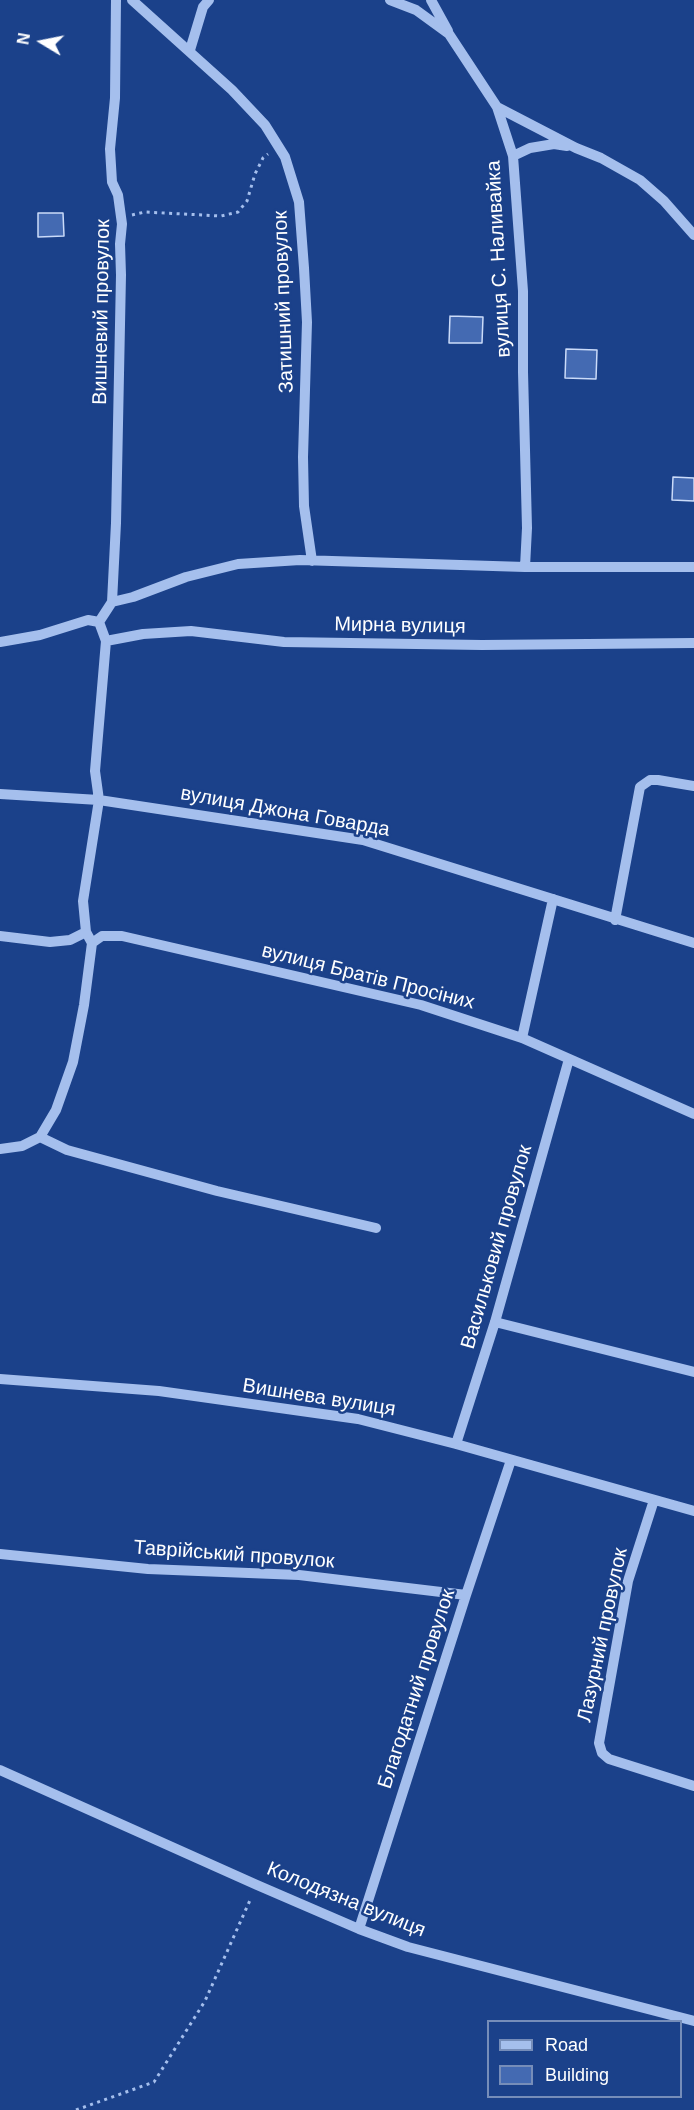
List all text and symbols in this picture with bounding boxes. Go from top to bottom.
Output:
north arrow [12,12,72,72]
text: N [14,32,33,46]
street label: вулиця С. Наливайка [482,160,516,358]
street label: Затишний провулок [269,210,299,394]
street label: Вишневий провулок [88,219,116,405]
street label: Мирна вулиця [334,613,466,639]
street label: вулиця Джона Говарда [179,782,391,842]
street label: вулиця Братів Просіних [259,939,477,1015]
street label: Васильковий провулок [456,1142,538,1352]
street label: Вишнева вулиця [241,1374,397,1422]
street label: Таврійський провулок [133,1536,335,1574]
street label: Лазурний провулок [573,1546,633,1724]
street label: Благодатний провулок [373,1586,461,1792]
street label: Колодязна вулиця [263,1857,429,1943]
legend [487,2020,682,2098]
text: Road [545,2035,588,2055]
text: Building [545,2065,609,2085]

